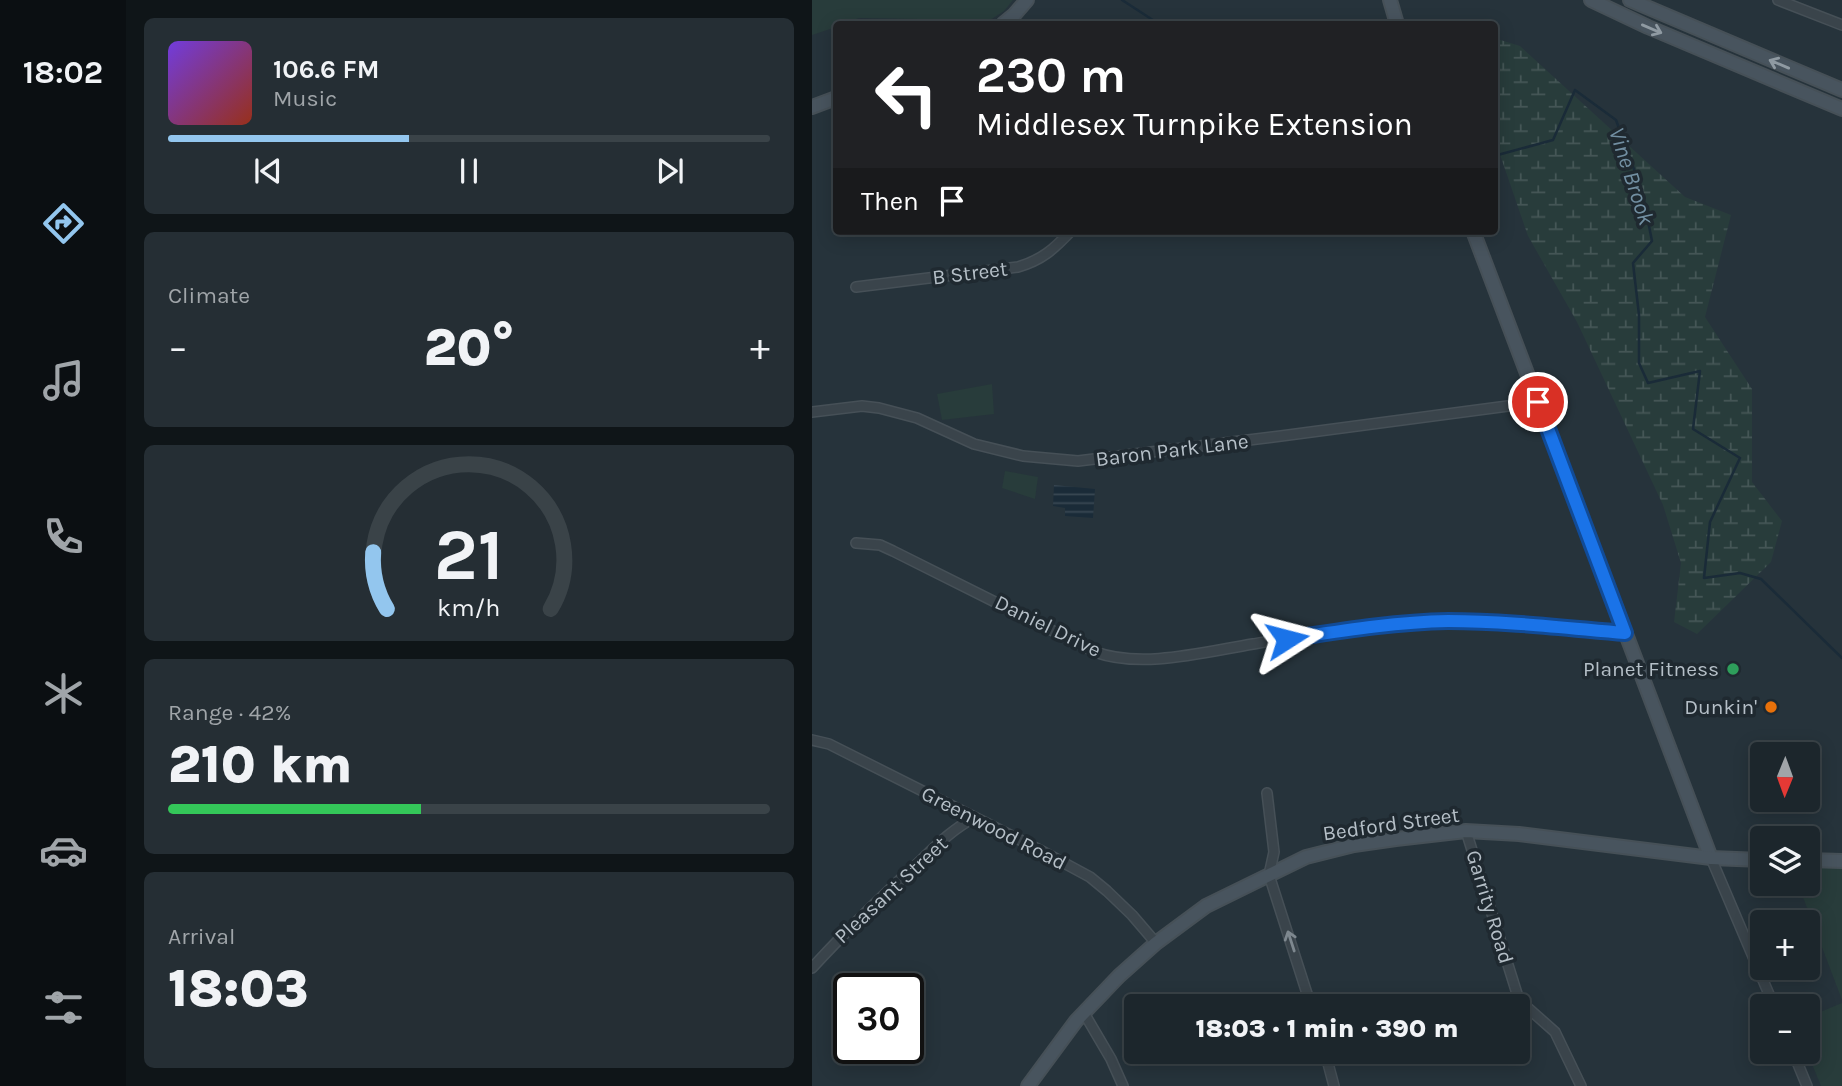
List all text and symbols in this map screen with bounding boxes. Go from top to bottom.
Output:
one-way arrow [1641,23,1663,36]
text: 230 m [976,47,1126,104]
icon: left [861,49,952,140]
text: 18:02 [23,54,103,91]
text: 106.6 FM [273,54,379,85]
one-way arrow [1769,56,1790,69]
text: Music [273,85,337,112]
text: Middlesex Turnpike Extension [976,106,1413,143]
water label: Vine Brook [1603,124,1660,229]
icon: previous [249,152,287,190]
icon: pause [450,152,488,190]
icon: next [651,152,689,190]
icon: arrive [933,182,971,220]
text: Then [861,186,919,217]
icon: directions [39,199,88,248]
street label: B Street [931,256,1009,290]
text: Climate [168,282,250,309]
text: 20° [424,317,514,378]
text: − [168,325,188,370]
text: + [750,325,770,370]
icon: music [39,356,88,405]
pin [1508,372,1568,432]
icon: arrive [1519,383,1557,421]
street label: Baron Park Lane [1094,429,1250,471]
icon: phone [39,512,88,561]
text: 21 [434,512,504,597]
street label: Daniel Drive [991,590,1105,662]
text: km/h [437,593,501,622]
position arrow [1250,602,1324,676]
place label: Planet Fitness [1583,657,1719,681]
marker: Planet Fitness [1725,661,1741,677]
icon: climate [39,669,88,718]
place label: Dunkin' [1684,695,1757,719]
text: Range · 42% [168,699,291,726]
marker: Dunkin' [1763,699,1779,715]
text: 210 km [168,734,352,795]
north arrow [1750,742,1820,812]
map controls [1750,742,1820,1064]
street label: Greenwood Road [918,781,1070,875]
street label: Bedford Street [1321,803,1461,845]
icon: car [39,826,88,875]
button: layers [1750,826,1820,896]
street label: Pleasant Street [830,831,953,948]
street label: Garrity Road [1461,847,1519,967]
button: + [1750,910,1820,980]
text: Arrival [168,923,235,950]
one-way arrow [1283,931,1296,953]
text: 18:03 [168,958,309,1019]
speed limit sign: 30 [833,973,924,1064]
icon: filters [39,983,88,1032]
button: − [1750,994,1820,1064]
text: 18:03 · 1 min · 390 m [1196,1013,1458,1044]

